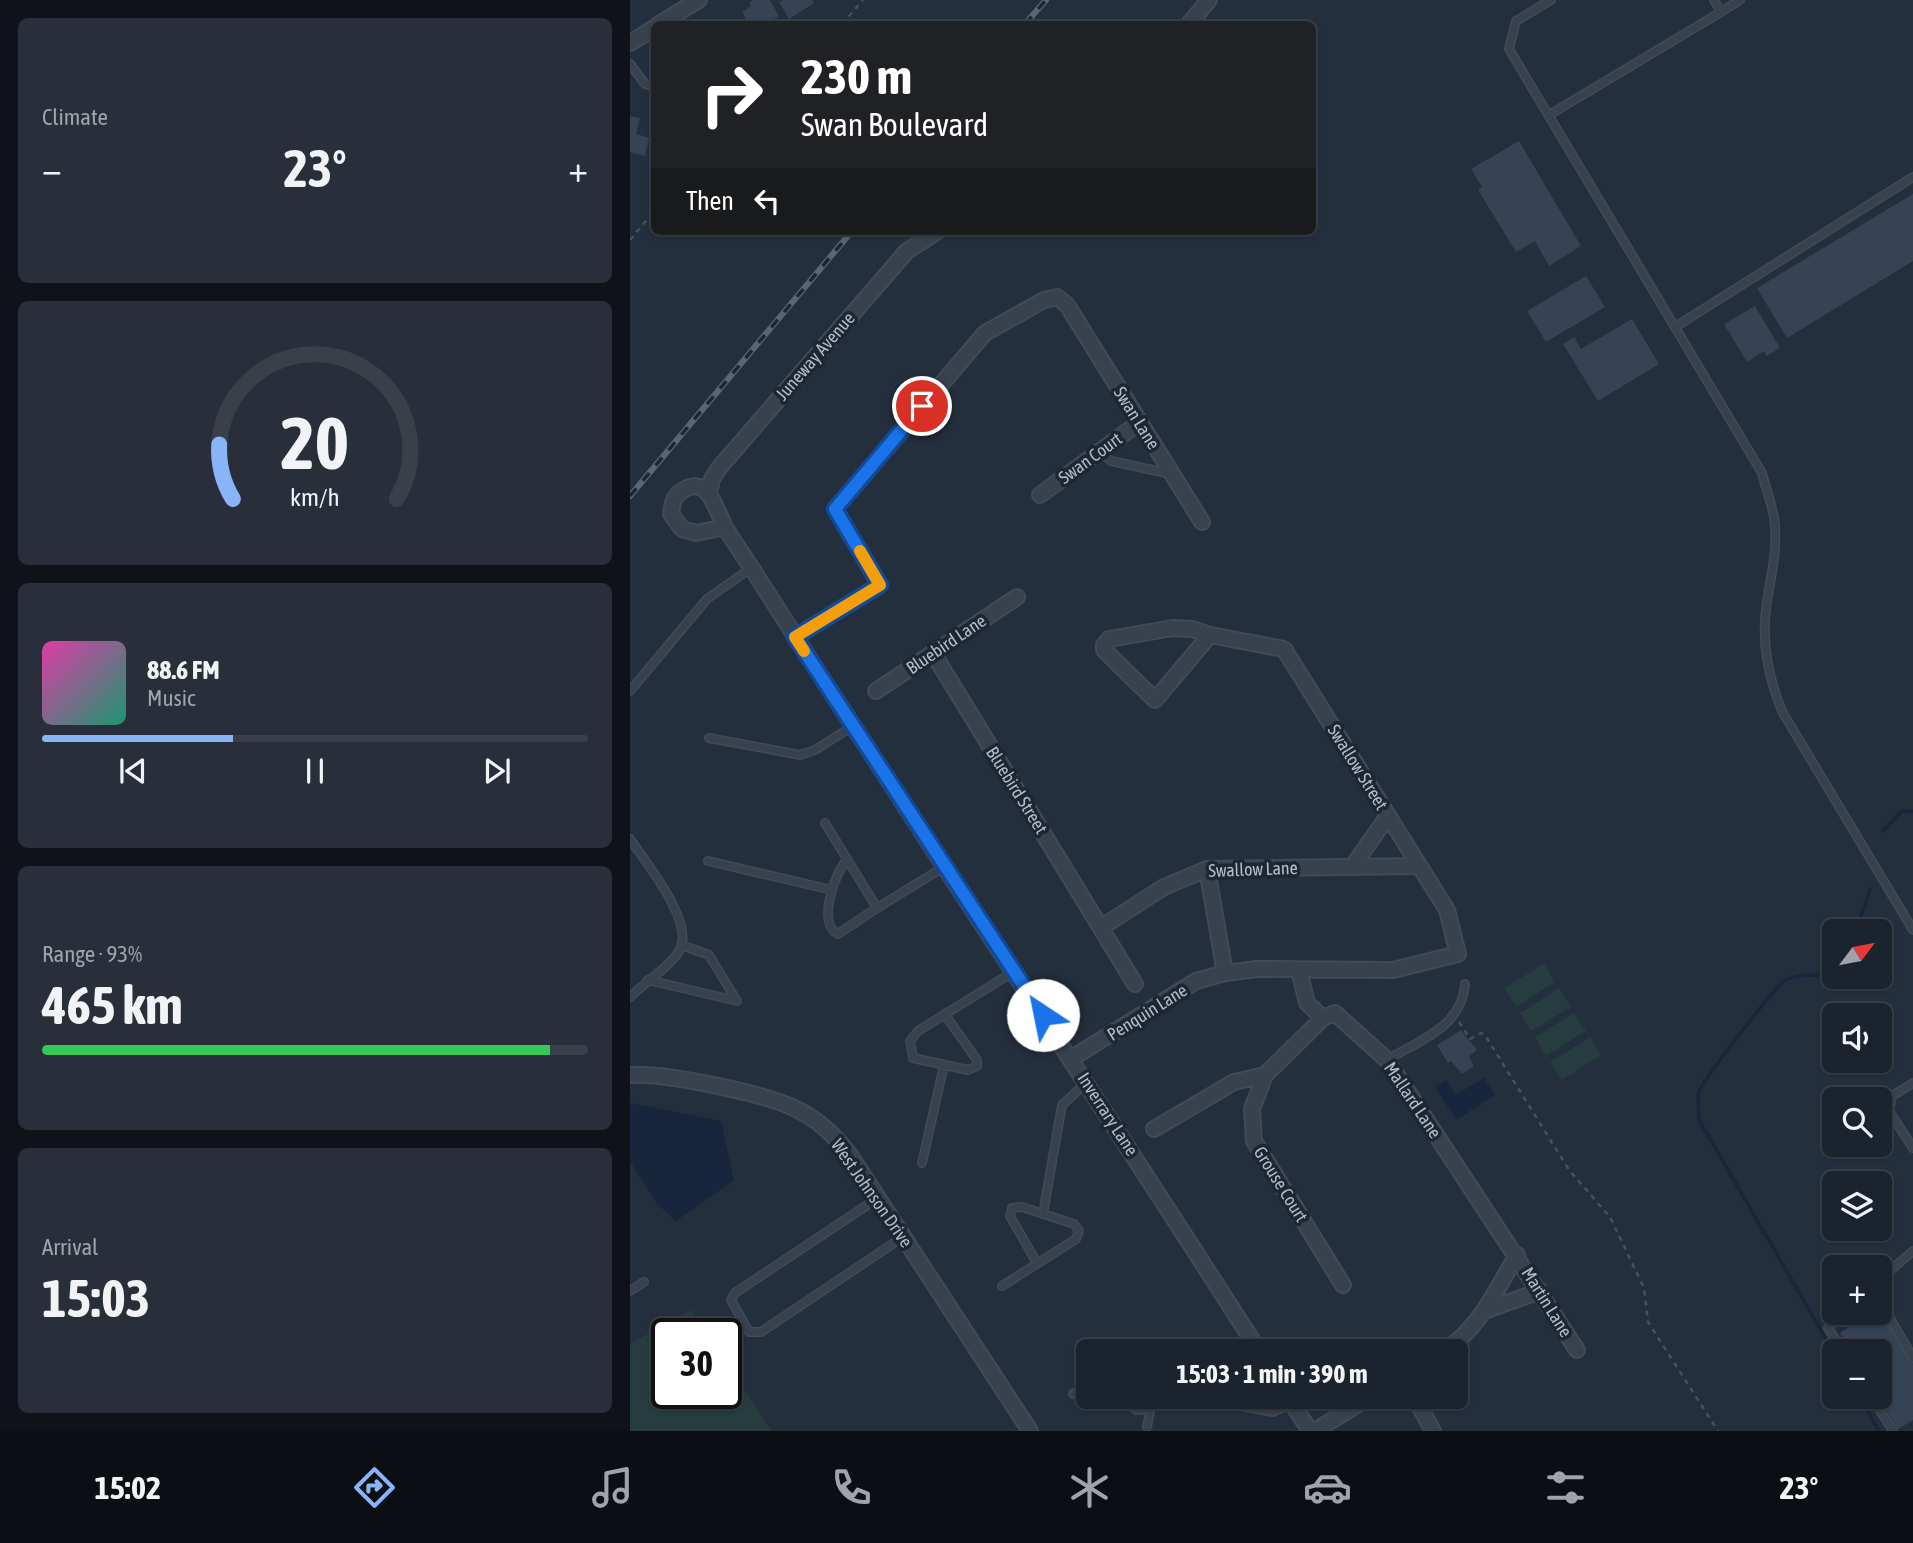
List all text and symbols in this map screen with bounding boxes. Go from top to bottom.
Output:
text: 230 m [801,48,912,104]
icon: right [686,49,777,140]
text: Climate [42,104,108,130]
text: Swan Boulevard [801,106,988,143]
text: 23° [283,138,347,198]
text: − [42,147,62,190]
text: + [568,147,588,190]
icon: left [748,182,786,220]
text: Then [686,186,734,216]
street label: Juneway Avenue [771,308,859,404]
pin [892,376,952,436]
street label: Swan Lane [1110,383,1164,453]
icon: arrive [903,387,941,425]
text: 20 [281,401,349,484]
street label: Swan Court [1054,428,1126,488]
text: km/h [290,483,340,511]
street label: Bluebird Lane [902,610,990,678]
text: 88.6 FM [147,655,220,685]
text: Music [147,685,195,711]
street label: Swallow Street [1323,720,1393,814]
street label: Bluebird Street [982,743,1052,837]
icon: previous [114,752,152,790]
icon: pause [296,752,334,790]
icon: next [478,752,516,790]
street label: Swallow Lane [1208,857,1298,881]
north arrow [1822,919,1892,989]
map controls [1822,919,1892,1409]
text: Range · 93% [42,941,142,967]
text: 465 km [42,975,183,1035]
position arrow [1006,978,1080,1052]
street label: Penquin Lane [1103,979,1191,1045]
button: sound [1822,1003,1892,1073]
street label: Mallard Lane [1380,1058,1446,1142]
street label: Inverrary Lane [1073,1069,1143,1159]
button: search [1822,1087,1892,1157]
street label: West Johnson Drive [827,1135,917,1251]
street label: Grouse Court [1250,1143,1312,1225]
button: layers [1822,1171,1892,1241]
text: Arrival [42,1234,98,1260]
button: + [1822,1255,1892,1325]
street label: Martin Lane [1517,1263,1577,1341]
text: 15:03 [42,1268,150,1328]
speed limit sign: 30 [651,1318,742,1409]
button: − [1822,1339,1892,1409]
text: 15:03 · 1 min · 390 m [1176,1359,1368,1389]
icon: directions [350,1463,399,1512]
icon: music [588,1463,637,1512]
icon: phone [827,1463,876,1512]
icon: climate [1065,1463,1114,1512]
icon: car [1303,1463,1352,1512]
icon: filters [1541,1463,1590,1512]
text: 15:02 [95,1469,161,1506]
text: 23° [1779,1469,1818,1506]

